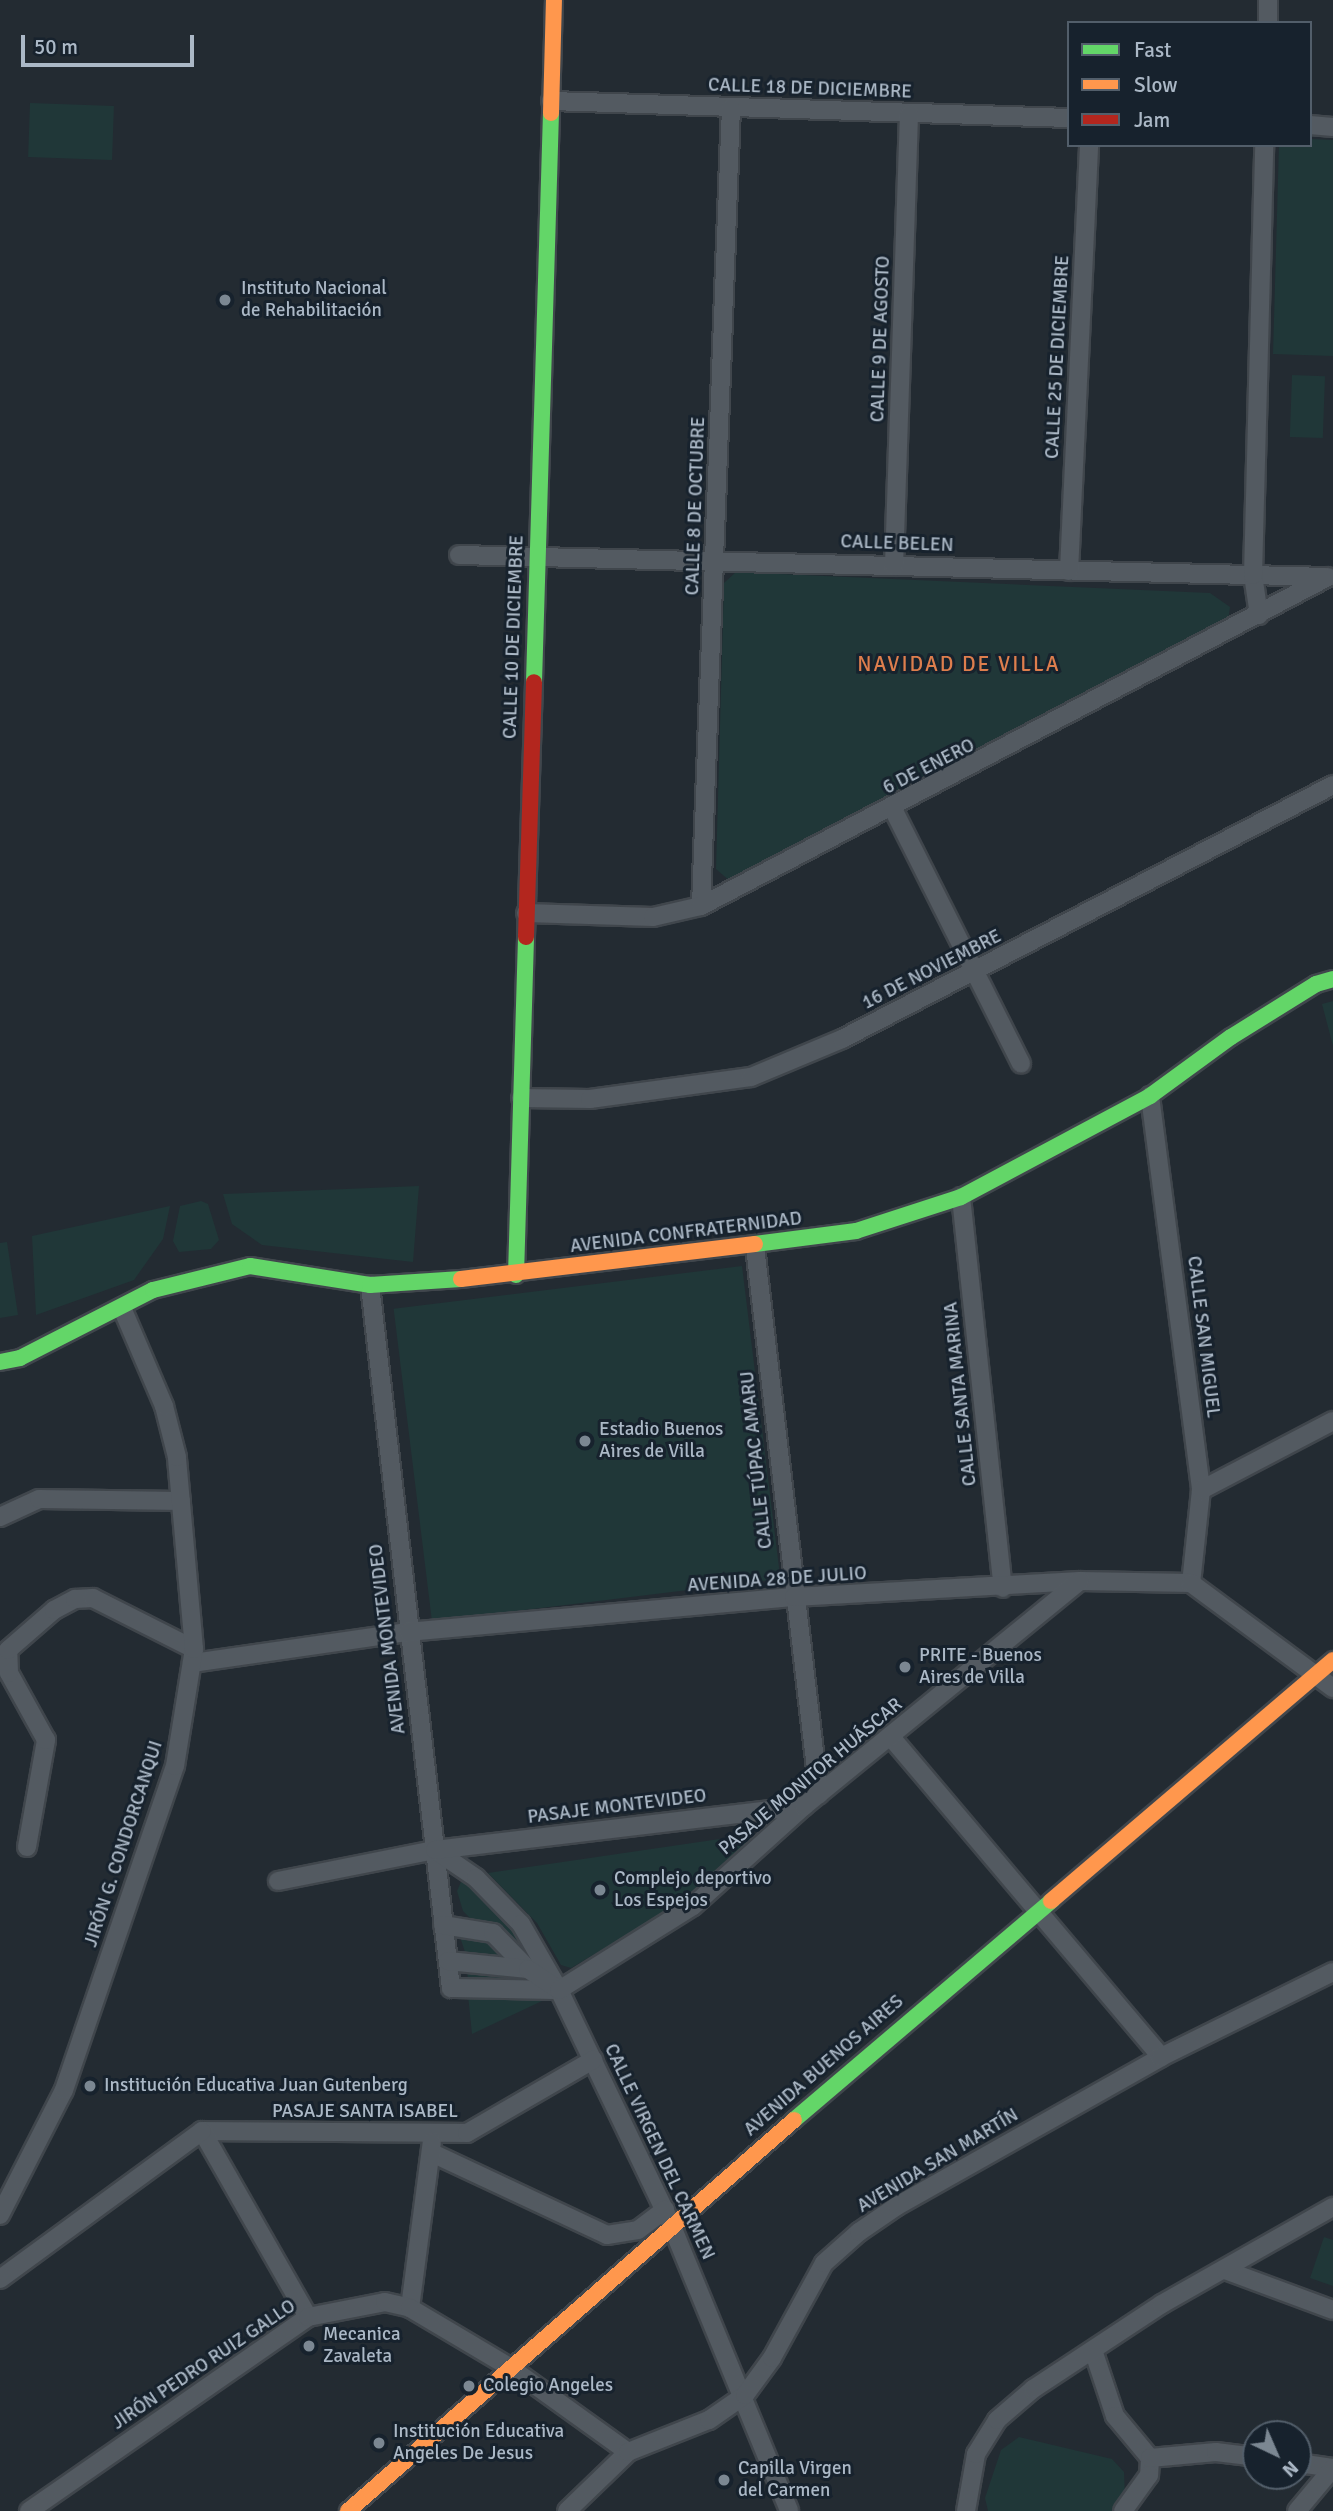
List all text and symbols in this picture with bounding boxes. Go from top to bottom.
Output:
scale bar [24,21,198,65]
legend [1067,21,1312,147]
text: 50 m [34,34,78,60]
text: Fast [1134,37,1171,63]
text: Slow [1134,72,1178,98]
street label: CALLE 18 DE DICIEMBRE [708,74,912,104]
text: Jam [1134,107,1170,133]
street label: CALLE 25 DE DICIEMBRE [1041,254,1075,460]
street label: CALLE 9 DE AGOSTO [867,255,895,423]
place label: Instituto Nacional de Rehabilitación [241,278,387,322]
marker: Instituto Nacional de Rehabilitación [215,290,235,310]
street label: CALLE 8 DE OCTUBRE [681,416,711,596]
street label: CALLE BELEN [840,531,954,557]
street label: CALLE 10 DE DICIEMBRE [499,535,529,739]
district label: NAVIDAD DE VILLA [859,651,1059,677]
street label: 6 DE ENERO [879,734,979,800]
street label: 16 DE NOVIEMBRE [859,925,1005,1015]
street label: AVENIDA CONFRATERNIDAD [569,1207,803,1259]
street label: CALLE SAN MIGUEL [1182,1255,1224,1419]
street label: CALLE SANTA MARINA [940,1301,982,1487]
street label: CALLE TÚPAC AMARU [736,1370,778,1550]
place label: Estadio Buenos Aires de Villa [599,1419,723,1463]
marker: Estadio Buenos Aires de Villa [577,1433,593,1449]
street label: AVENIDA MONTEVIDEO [365,1543,411,1735]
street label: AVENIDA 28 DE JULIO [687,1562,867,1598]
place label: PRITE - Buenos Aires de Villa [919,1645,1042,1689]
marker: PRITE - Buenos Aires de Villa [897,1659,913,1675]
street label: PASAJE MONITOR HUÁSCAR [715,1694,907,1860]
street label: JIRÓN G. CONDORCANQUI [80,1738,168,1950]
street label: PASAJE MONTEVIDEO [526,1785,708,1829]
place label: Complejo deportivo Los Espejos [614,1868,772,1912]
marker: Complejo deportivo Los Espejos [592,1882,608,1898]
street label: AVENIDA BUENOS AIRES [740,1991,908,2141]
street label: CALLE VIRGEN DEL CARMEN [599,2040,719,2264]
place label: Institución Educativa Juan Gutenberg [104,2075,408,2097]
marker: Institución Educativa Juan Gutenberg [82,2078,98,2094]
street label: PASAJE SANTA ISABEL [272,2101,458,2123]
street label: AVENIDA SAN MARTÍN [853,2104,1023,2218]
street label: JIRÓN PEDRO RUIZ GALLO [108,2295,300,2435]
place label: Mecanica Zavaleta [323,2324,401,2368]
marker: Mecanica Zavaleta [301,2338,317,2354]
place label: Colegio Angeles [483,2375,613,2397]
marker: Colegio Angeles [461,2378,477,2394]
north arrow [1242,2420,1312,2490]
place label: Institución Educativa Angeles De Jesus [393,2421,564,2465]
marker: Institución Educativa Angeles De Jesus [371,2435,387,2451]
text: N [1277,2455,1303,2482]
place label: Capilla Virgen del Carmen [738,2458,852,2502]
marker: Capilla Virgen del Carmen [716,2472,732,2488]

